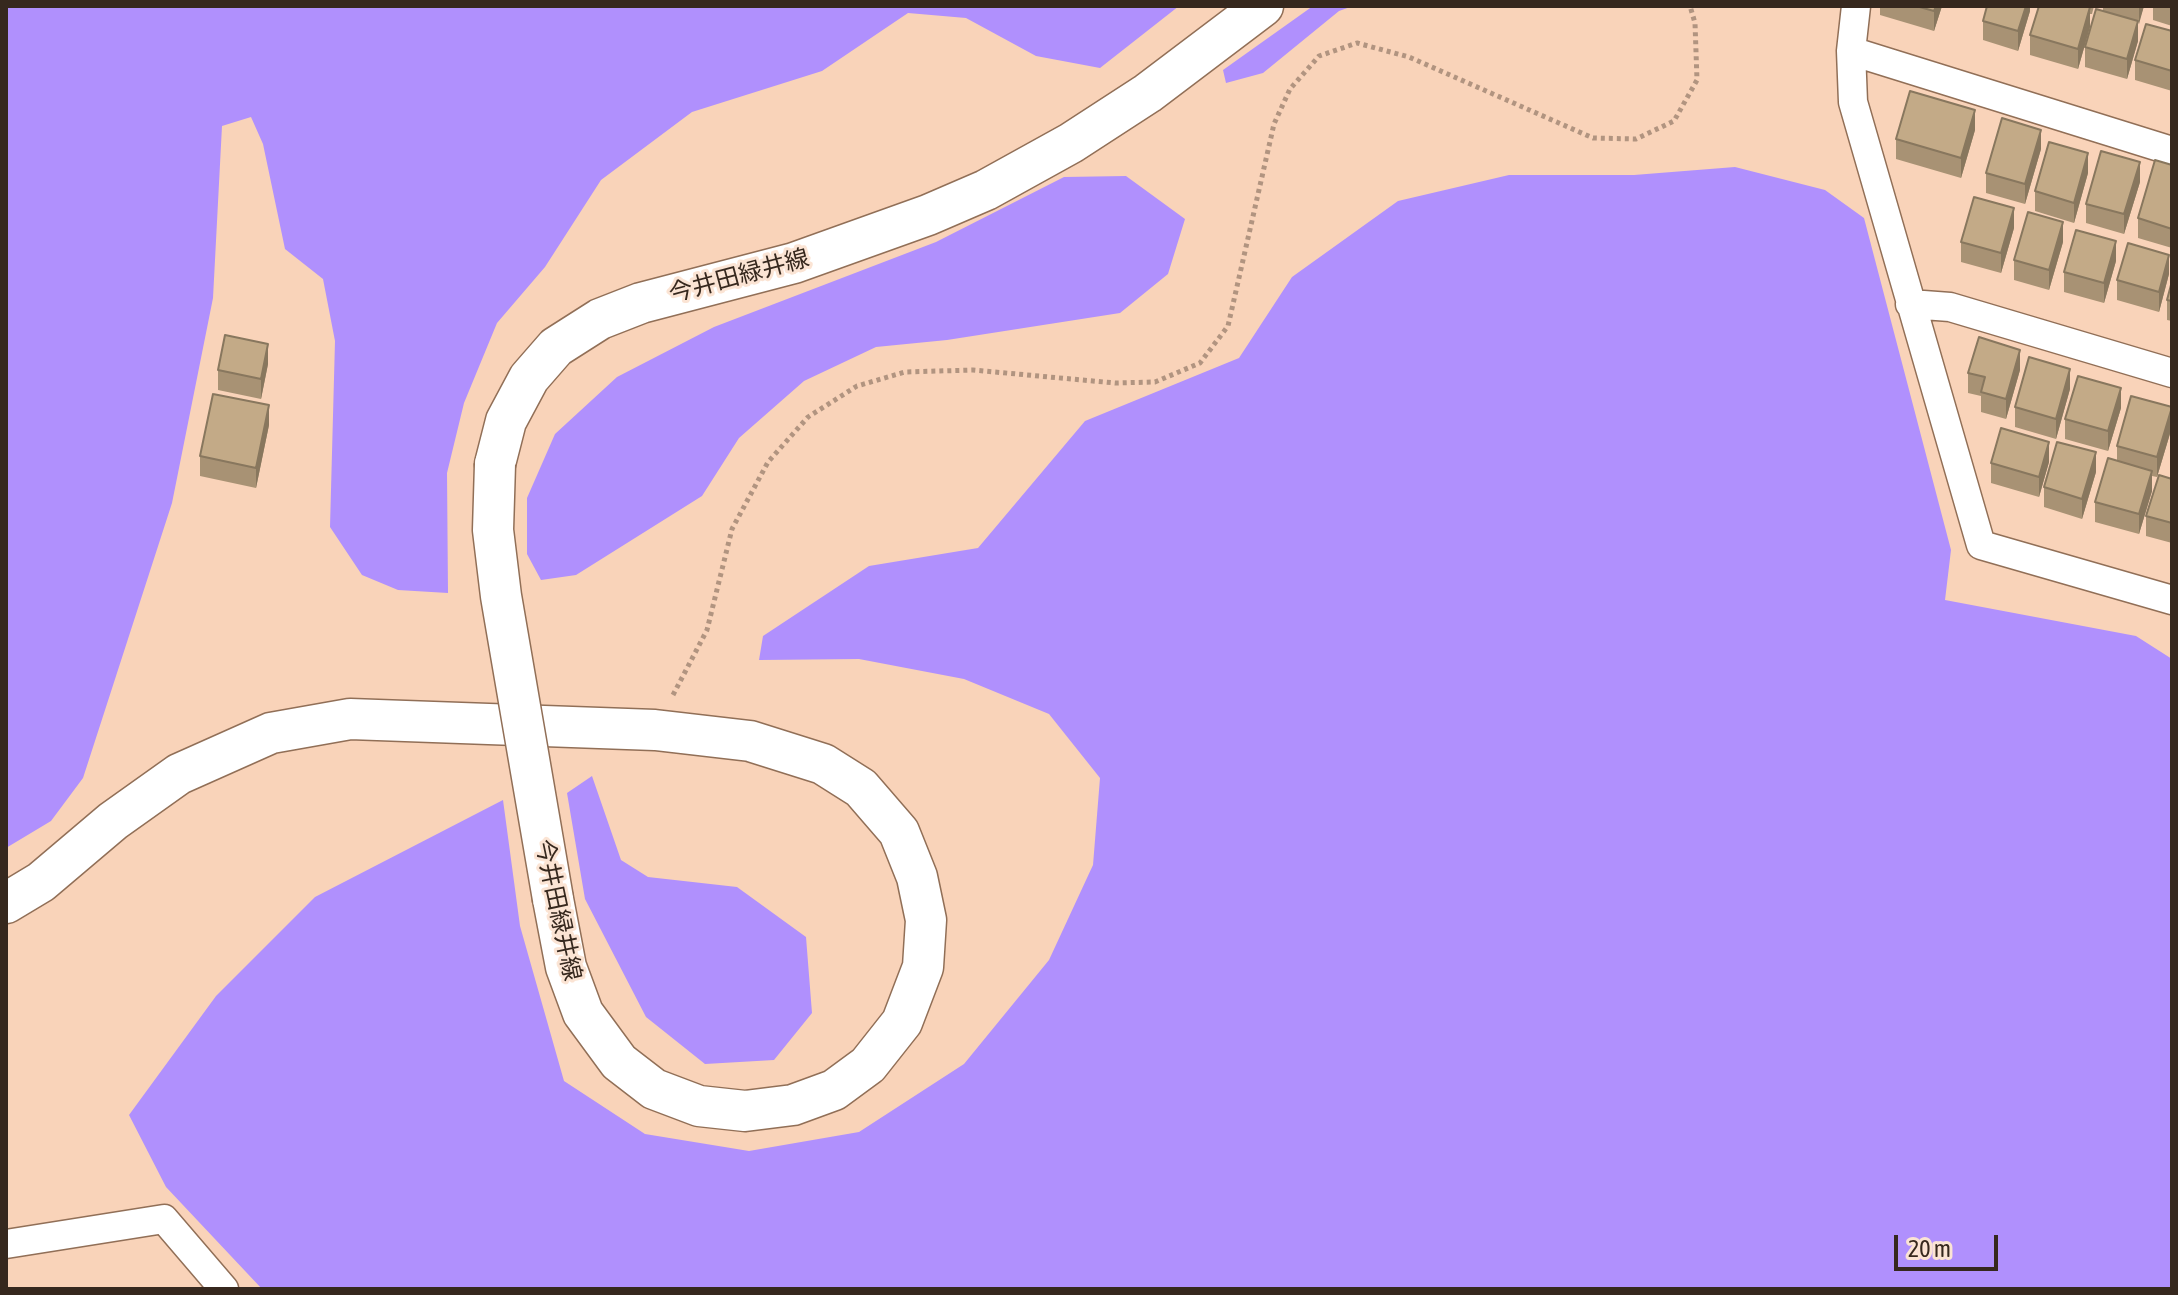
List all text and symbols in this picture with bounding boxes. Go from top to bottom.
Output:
street label: 今井田緑井線 [666,243,812,309]
street label: 今井田緑井線 [529,837,587,983]
scale bar [1898,1219,2002,1269]
text: 20 m [1908,1235,1951,1262]

